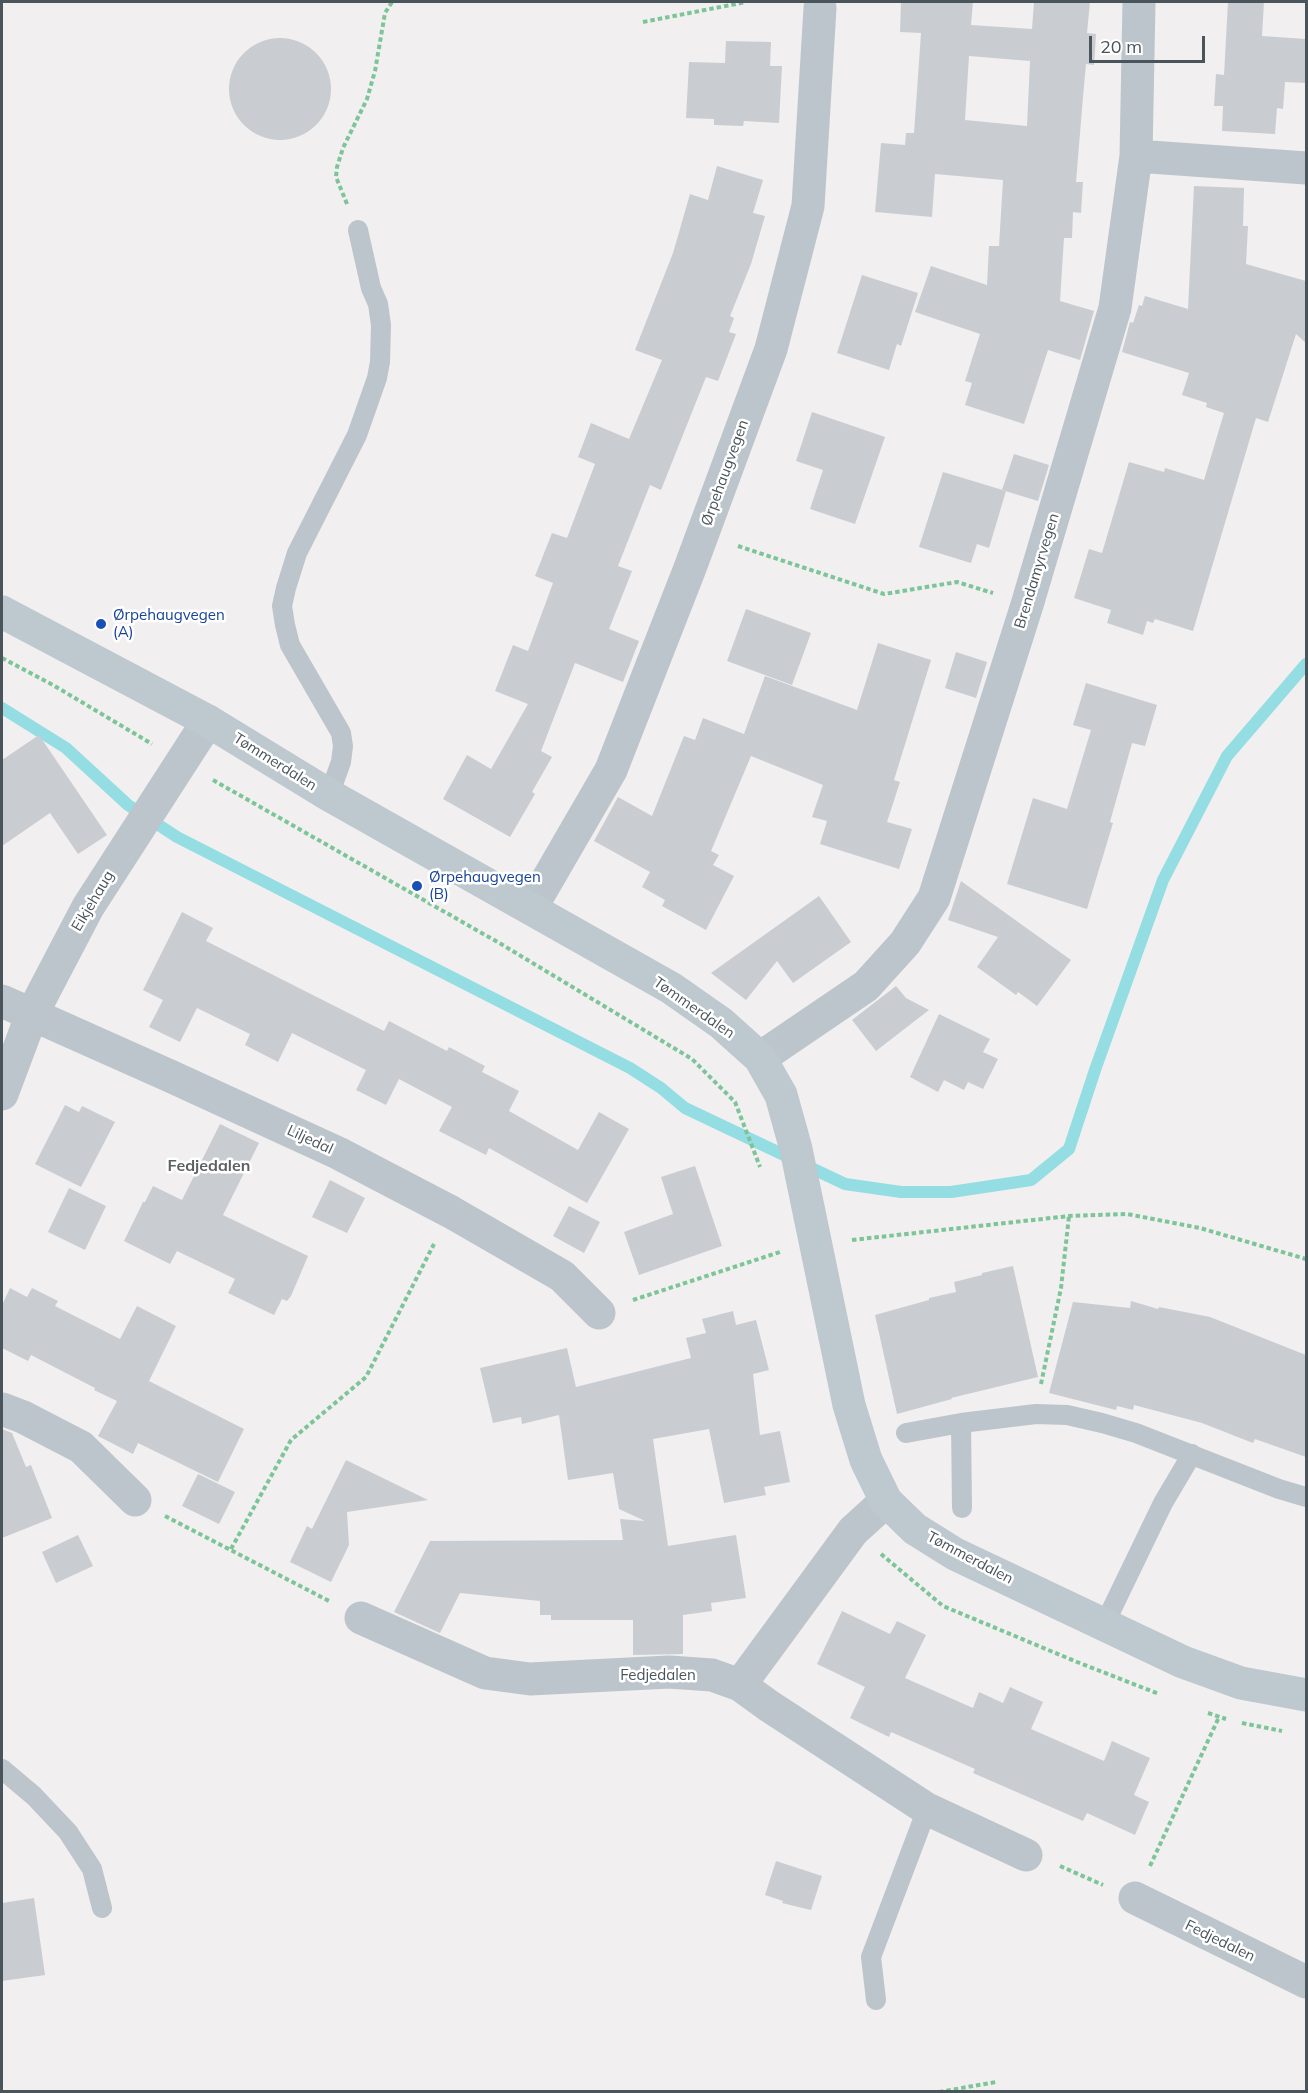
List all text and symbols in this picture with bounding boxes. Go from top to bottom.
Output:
scale bar [1092,24,1208,62]
text: 20 m [1100,35,1142,58]
street label: Ørpehaugvegen [697,417,753,529]
street label: Brendamyrvegen [1011,511,1063,631]
place label: Ørpehaugvegen (A) [113,606,225,641]
marker: Ørpehaugvegen (A) [94,617,108,631]
street label: Tømmerdalen [230,729,320,795]
street label: Eikjehaug [68,868,118,934]
place label: Ørpehaugvegen (B) [429,868,541,903]
marker: Ørpehaugvegen (B) [410,879,424,893]
street label: Tømmerdalen [650,973,738,1043]
street label: Liljedal [284,1122,336,1158]
district label: Fedjedalen [168,1156,250,1176]
street label: Tømmerdalen [924,1528,1016,1588]
street label: Fedjedalen [620,1666,696,1684]
street label: Fedjedalen [1182,1916,1258,1966]

